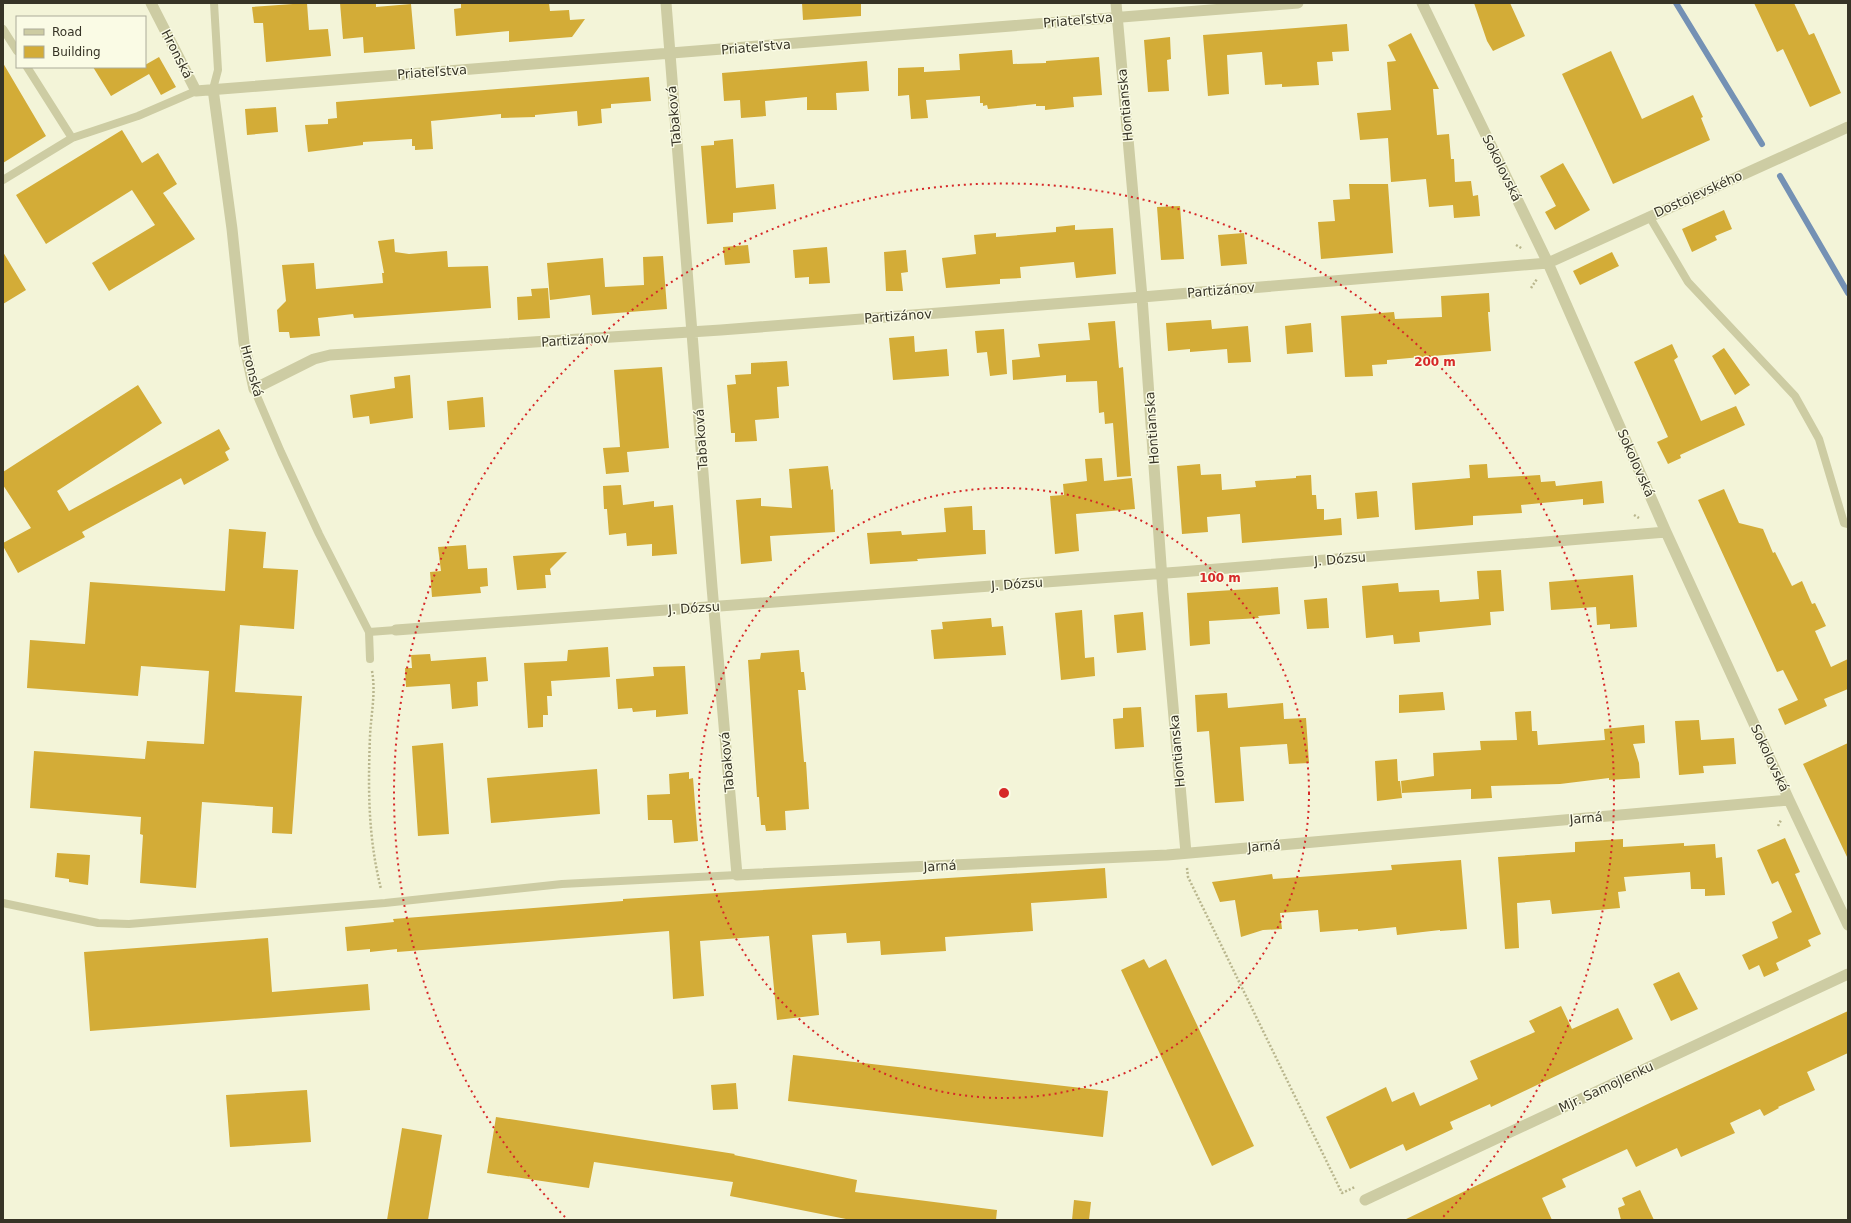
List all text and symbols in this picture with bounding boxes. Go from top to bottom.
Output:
street label: Priateľstva [1042,9,1114,31]
legend [16,16,146,68]
text: Road [52,25,82,39]
street label: Hronská [158,27,196,81]
street label: Priateľstva [720,36,792,58]
text: Building [52,45,101,59]
street label: Priateľstva [397,62,467,82]
street label: Hontianska [1114,68,1136,142]
street label: Tabaková [664,85,684,148]
street label: Sokolovská [1479,132,1525,204]
street label: Dostojevského [1651,168,1745,220]
street label: Partizánov [1186,280,1256,300]
street label: Partizánov [864,306,933,326]
street label: Partizánov [541,330,610,350]
street label: Hronská [238,343,266,399]
text: 200 m [1414,355,1456,369]
street label: Hontianska [1142,391,1162,465]
street label: Tabaková [691,408,711,471]
street label: Sokolovská [1614,427,1658,499]
street label: J. Dózsu [1312,549,1367,569]
text: 100 m [1199,571,1241,585]
street label: J. Dózsu [990,575,1043,593]
street label: J. Dózsu [667,599,720,617]
street label: Hontianska [1166,714,1188,788]
street label: Sokolovská [1748,722,1792,794]
street label: Tabaková [717,731,737,794]
centre of rings [997,786,1011,800]
street label: Jarná [1568,809,1603,827]
street label: Jarná [1246,837,1281,855]
street label: Jarná [922,858,957,874]
street label: Mjr. Samojlenku [1556,1058,1656,1116]

